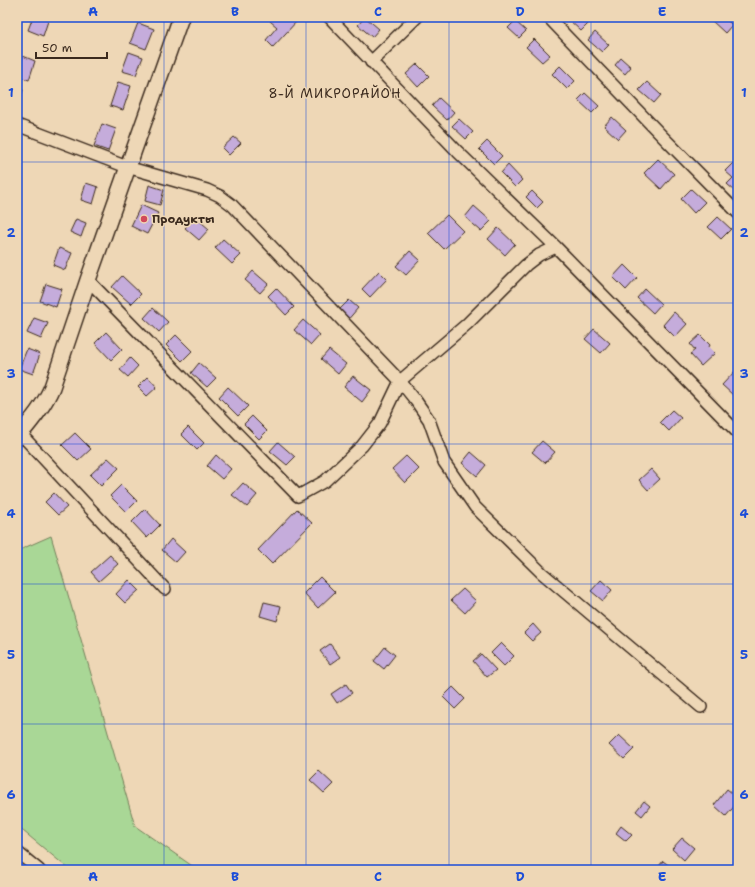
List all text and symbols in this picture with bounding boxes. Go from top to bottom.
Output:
text: A [88,3,98,20]
text: B [231,3,239,20]
text: C [374,3,382,20]
text: D [515,3,525,20]
text: E [658,3,667,20]
scale bar [36,34,107,60]
text: 50 m [42,40,72,56]
text: 1 [8,84,14,101]
district label: 8-Й МИКРОРАЙОН [268,84,402,102]
text: 1 [741,84,747,101]
place label: Продукты [152,211,215,227]
marker: Продукты [139,214,149,224]
text: 2 [6,224,16,241]
text: 2 [739,224,749,241]
text: 3 [6,365,16,382]
text: 3 [739,365,749,382]
text: 4 [6,505,16,522]
text: 4 [739,505,749,522]
text: 5 [7,646,15,663]
text: 5 [740,646,748,663]
text: 6 [6,786,16,803]
text: 6 [739,786,749,803]
text: A [88,868,98,885]
text: B [231,868,239,885]
text: C [374,868,382,885]
text: D [515,868,525,885]
text: E [658,868,667,885]

